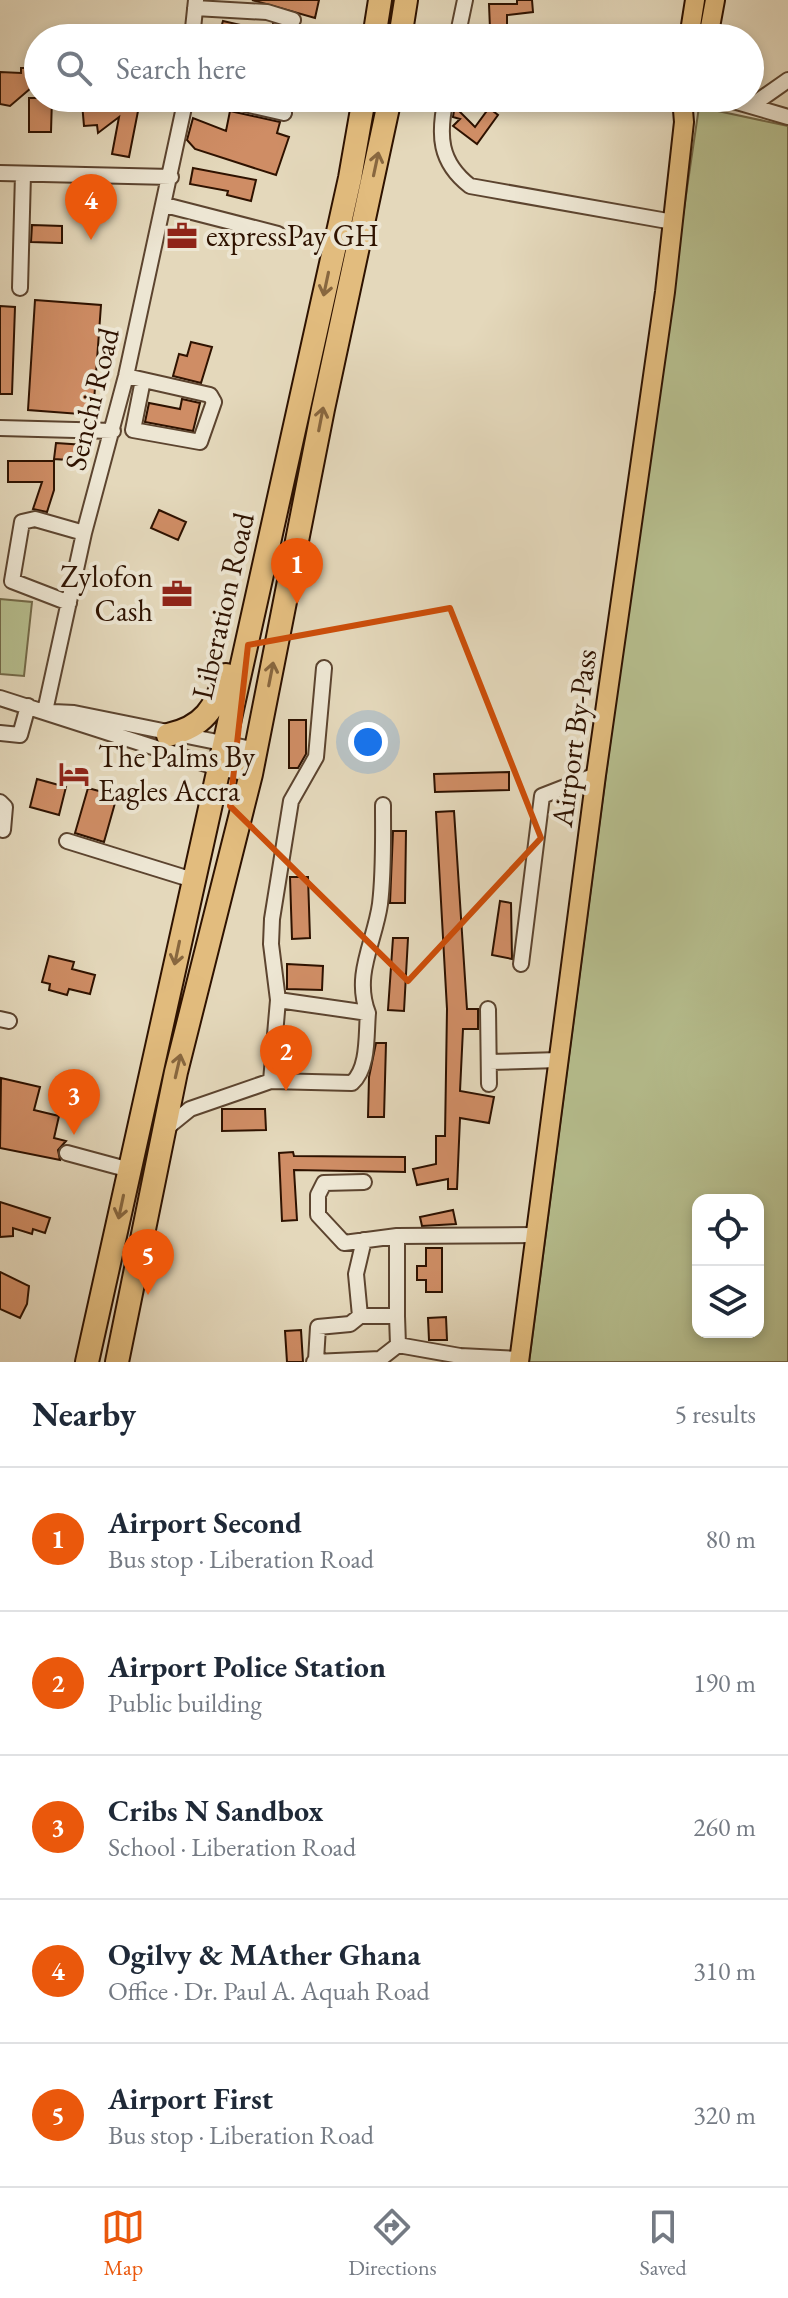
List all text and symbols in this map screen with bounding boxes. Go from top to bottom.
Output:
search box [24,24,764,112]
icon: search [52,46,96,90]
text: Search here [116,49,246,88]
one-way arrow [369,152,384,178]
pin: 4 [65,174,117,240]
place label: expressPay GH [206,216,379,255]
office icon: expressPay GH [165,219,199,253]
one-way arrow [318,271,333,297]
street label: Senchi Road [55,323,128,474]
one-way arrow [315,406,330,432]
street label: Liberation Road [182,508,263,703]
pin: 1 [271,538,323,604]
place label: Zylofon Cash [60,557,153,630]
office icon: Zylofon Cash [160,577,194,611]
street label: Airport By-Pass [542,646,605,830]
one-way arrow [264,661,279,687]
your location [348,722,388,762]
place label: The Palms By Eagles Accra [98,737,256,810]
hotel icon: The Palms By Eagles Accra [57,757,91,791]
one-way arrow [169,940,184,966]
pin: 2 [260,1025,312,1091]
one-way arrow [171,1054,186,1080]
pin: 3 [48,1069,100,1135]
one-way arrow [113,1194,128,1220]
map controls [692,1194,764,1338]
button: locate [692,1194,764,1266]
pin: 5 [122,1229,174,1295]
button: layers [692,1266,764,1338]
text: Nearby [32,1392,136,1436]
text: 5 results [675,1397,756,1431]
text: Airport Second [108,1503,302,1542]
text: 1 [51,1522,65,1556]
text: 80 m [706,1522,756,1556]
text: Bus stop · Liberation Road [108,1542,374,1576]
text: Airport Police Station [108,1647,386,1686]
text: 2 [51,1666,65,1700]
text: 190 m [693,1666,756,1700]
text: Public building [108,1686,262,1720]
text: Cribs N Sandbox [108,1791,323,1830]
text: 3 [51,1810,65,1844]
text: 260 m [693,1810,756,1844]
text: School · Liberation Road [108,1830,356,1864]
text: Ogilvy & MAther Ghana [108,1935,421,1974]
text: 4 [51,1954,65,1988]
text: 310 m [693,1954,756,1988]
text: Office · Dr. Paul A. Aquah Road [108,1974,430,2008]
text: Airport First [108,2079,273,2118]
text: 5 [51,2098,65,2132]
text: 320 m [693,2098,756,2132]
text: Bus stop · Liberation Road [108,2118,374,2152]
tab: Map [101,2205,145,2282]
tab: Directions [348,2205,437,2282]
tab: Saved [639,2205,687,2282]

